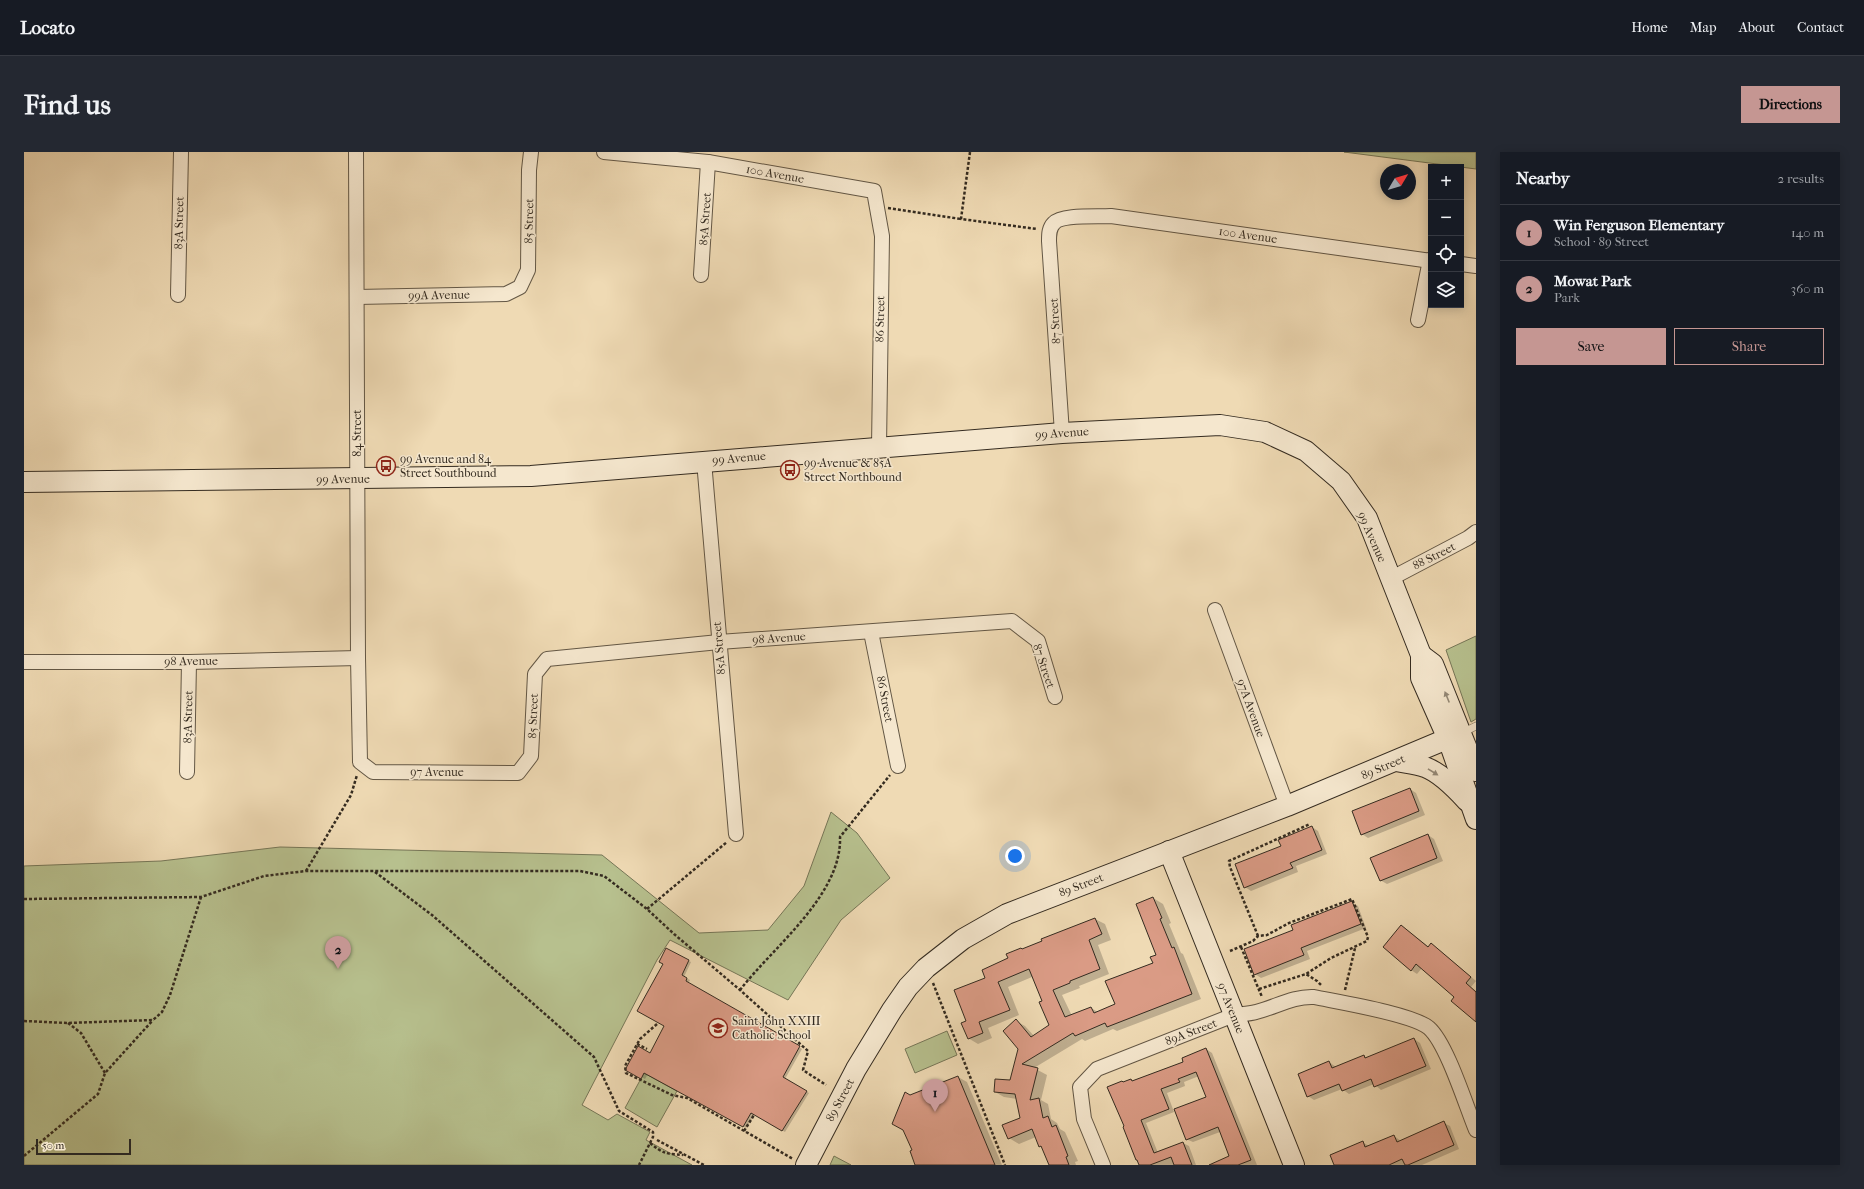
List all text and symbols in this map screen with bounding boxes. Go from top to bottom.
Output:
text: Locato [20,17,75,39]
text: Home [1631,19,1668,36]
text: Map [1690,19,1717,36]
text: About [1739,19,1775,36]
text: Contact [1797,19,1844,36]
button: Directions [1741,86,1840,123]
text: Find us [24,88,111,121]
street label: 100 Avenue [745,162,805,186]
north arrow [1380,164,1416,200]
map controls [1428,164,1464,308]
button: + [1428,164,1464,200]
text: Nearby [1516,168,1570,188]
text: 2 results [1778,171,1824,186]
street label: 85A Street [696,191,714,246]
street label: 83A Street [172,196,186,250]
street label: 85 Street [522,197,536,244]
button: − [1428,200,1464,236]
text: Win Ferguson Elementary [1554,216,1724,234]
street label: 100 Avenue [1218,224,1278,246]
text: 1 [1527,225,1531,240]
text: 140 m [1791,225,1824,240]
text: School · 89 Street [1554,234,1649,249]
button: locate [1428,236,1464,272]
button: layers [1428,272,1464,308]
text: Mowat Park [1554,272,1631,290]
text: 2 [1526,281,1532,296]
text: 360 m [1791,281,1824,296]
street label: 99A Avenue [408,287,470,303]
text: Park [1554,290,1580,305]
street label: 86 Street [873,295,887,343]
street label: 87 Street [1046,297,1064,344]
button: Save [1516,328,1666,365]
button: Share [1674,328,1824,365]
street label: 84 Street [350,409,364,457]
street label: 99 Avenue [1035,424,1089,442]
street label: 99 Avenue [712,449,767,467]
place label: 99 Avenue and 84 Street Southbound [400,452,497,480]
bus stop icon: 99 Avenue and 84 Street Southbound [375,455,397,477]
place label: 99 Avenue & 85A Street Northbound [804,456,902,484]
bus stop icon: 99 Avenue & 85A Street Northbound [779,459,801,481]
street label: 99 Avenue [316,472,370,486]
street label: 99 Avenue [1355,510,1389,565]
street label: 88 Street [1410,539,1458,573]
street label: 85A Street [710,620,728,675]
street label: 98 Avenue [752,629,806,647]
street label: 87 Street [1030,642,1058,691]
street label: 98 Avenue [164,654,218,668]
street label: 86 Street [874,675,896,724]
street label: 97A Avenue [1234,677,1268,739]
street label: 83A Street [181,690,195,744]
one-way arrow [1443,691,1449,703]
street label: 85 Street [525,692,541,739]
street label: 89 Street [1359,751,1408,783]
street label: 97 Avenue [410,765,464,779]
one-way arrow [1428,768,1438,776]
your location [1005,846,1025,866]
street label: 89 Street [1057,870,1106,900]
pin: 2 [325,936,351,969]
street label: 97 Avenue [1215,981,1248,1035]
place label: Saint John XXIII Catholic School [732,1014,821,1042]
street label: 89A Street [1163,1015,1220,1048]
school or university icon: Saint John XXIII Catholic School [707,1017,729,1039]
street label: 89 Street [823,1076,857,1124]
pin: 1 [922,1079,948,1112]
scale bar [36,1137,131,1156]
text: 50 m [42,1139,64,1152]

